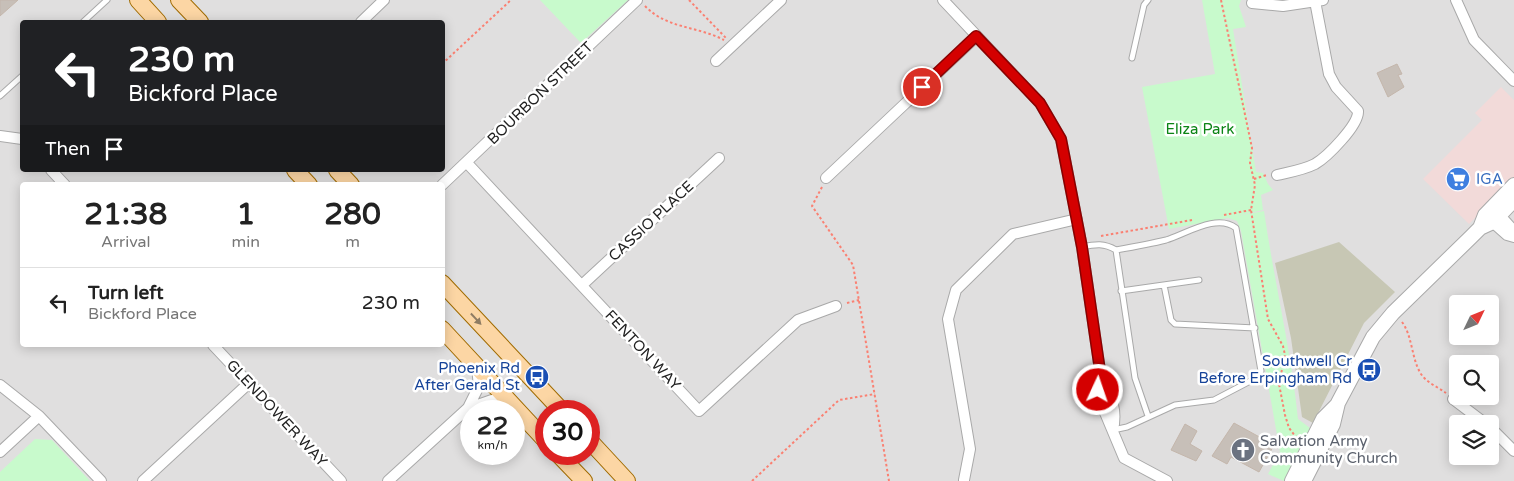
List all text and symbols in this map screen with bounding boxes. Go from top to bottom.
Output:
street label: BOURBON STREET [483,38,597,148]
text: 230 m [128,39,235,81]
icon: left [45,40,110,105]
pin [901,66,943,108]
icon: arrive [908,73,936,101]
text: Bickford Place [128,81,278,107]
park label: Eliza Park [1166,120,1234,138]
icon: arrive [100,135,128,163]
text: Then [45,138,90,160]
supermarket icon: IGA [1445,166,1471,192]
place label: IGA [1476,170,1503,188]
street label: CASSIO PLACE [605,177,697,265]
text: 21:38 [84,196,167,233]
text: 1 [236,196,255,233]
text: 280 [324,196,381,233]
text: Arrival [101,232,151,252]
text: min [232,232,260,252]
text: m [345,232,360,252]
text: Turn left [88,282,164,304]
icon: left [45,289,73,317]
text: 230 m [362,292,420,314]
north arrow [1449,295,1499,345]
map controls [1449,295,1499,465]
text: Bickford Place [88,304,197,324]
street label: FENTON WAY [601,306,685,394]
one-way arrow [470,312,482,324]
place label: Southwell Cr Before Erpingham Rd [1198,352,1352,387]
button: search [1449,355,1499,405]
street label: GLENDOWER WAY [223,356,331,470]
bus stop icon: Southwell Cr Before Erpingham Rd [1356,357,1382,383]
place label: Phoenix Rd After Gerald St [414,359,520,394]
position arrow [1071,363,1123,415]
bus stop icon: Phoenix Rd After Gerald St [524,364,550,390]
speed limit sign: 30 [535,400,600,465]
text: 22 [477,411,508,441]
button: layers [1449,415,1499,465]
place label: Salvation Army Community Church [1260,432,1398,467]
church icon: Salvation Army Community Church [1230,437,1256,463]
text: km/h [477,438,508,452]

